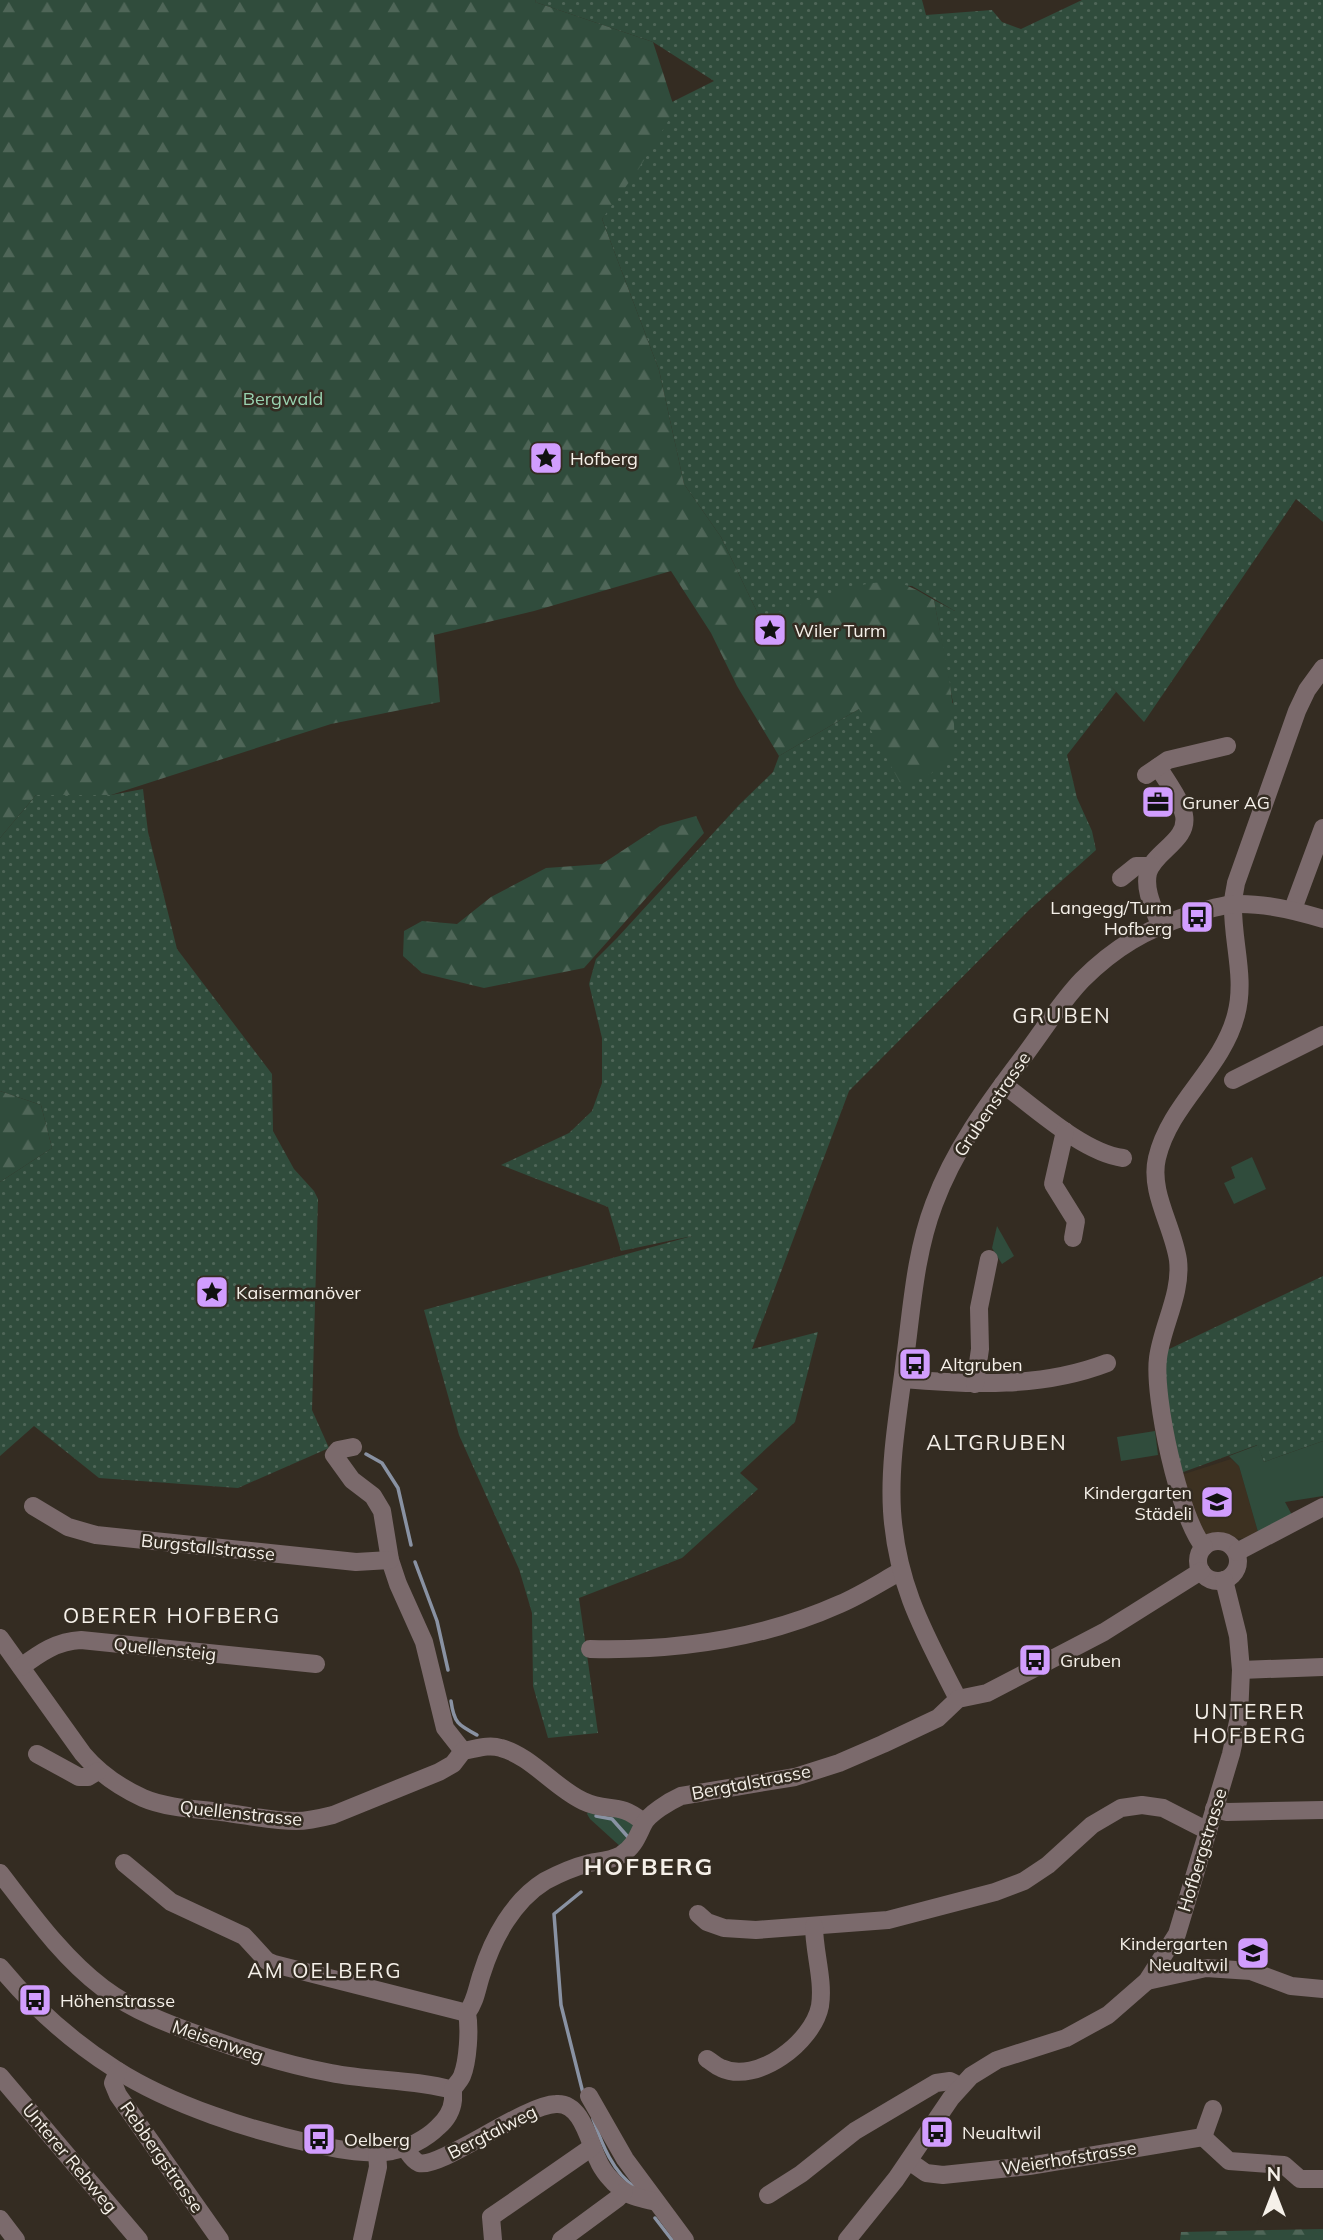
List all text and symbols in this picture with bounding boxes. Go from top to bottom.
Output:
park label: Bergwald [243,387,323,410]
place icon: Hofberg [527,439,565,477]
place label: Hofberg [570,447,638,470]
place icon: Wiler Turm [751,611,789,649]
place label: Wiler Turm [794,619,886,642]
office icon: Gruner AG [1139,783,1177,821]
place label: Gruner AG [1182,791,1270,814]
place label: Langegg/Turm Hofberg [1050,896,1172,940]
bus stop icon: Langegg/Turm Hofberg [1178,898,1216,936]
district label: GRUBEN [1012,1002,1112,1028]
street label: Grubenstrasse [949,1047,1035,1161]
place icon: Kaisermanöver [193,1273,231,1311]
place label: Kaisermanöver [236,1281,361,1304]
bus stop icon: Altgruben [896,1345,934,1383]
place label: Altgruben [940,1353,1023,1376]
district label: ALTGRUBEN [926,1429,1068,1455]
place label: Kindergarten Städeli [1084,1481,1192,1525]
school or university icon: Kindergarten Städeli [1198,1483,1236,1521]
street label: Burgstallstrasse [140,1529,276,1565]
district label: OBERER HOFBERG [63,1602,281,1628]
street label: Quellensteig [113,1632,217,1666]
bus stop icon: Gruben [1016,1641,1054,1679]
place label: Gruben [1060,1649,1121,1672]
district label: UNTERER HOFBERG [1193,1698,1307,1748]
street label: Bergtalstrasse [690,1759,812,1805]
street label: Hofbergstrasse [1172,1785,1232,1915]
street label: Quellenstrasse [179,1795,303,1831]
district label: HOFBERG [584,1851,714,1881]
place label: Kindergarten Neualtwil [1120,1932,1228,1976]
school or university icon: Kindergarten Neualtwil [1234,1934,1272,1972]
district label: AM OELBERG [247,1957,403,1983]
bus stop icon: Höhenstrasse [16,1981,54,2019]
place label: Höhenstrasse [60,1989,175,2012]
street label: Meisenweg [169,2015,267,2067]
street label: Rebbergstrasse [115,2097,209,2217]
street label: Unterer Rebweg [17,2099,123,2217]
street label: Bergtalweg [444,2100,540,2164]
bus stop icon: Neualtwil [918,2113,956,2151]
bus stop icon: Oelberg [300,2120,338,2158]
place label: Neualtwil [962,2121,1041,2144]
place label: Oelberg [344,2128,410,2151]
street label: Weierhofstrasse [1000,2136,1138,2180]
north arrow [1239,2156,1309,2226]
text: N [1267,2162,1281,2186]

